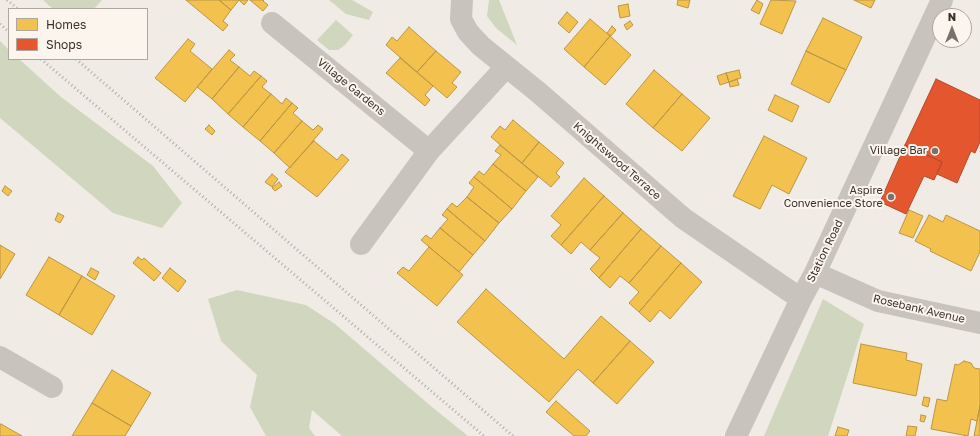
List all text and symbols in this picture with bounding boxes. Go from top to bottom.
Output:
legend [8,8,148,60]
north arrow [932,8,972,48]
text: N [948,10,956,23]
text: Homes [46,17,86,32]
text: Shops [46,37,82,52]
street label: Village Gardens [314,56,388,118]
street label: Knightswood Terrace [571,119,663,203]
place label: Village Bar [870,144,927,158]
marker: Village Bar [930,146,940,156]
place label: Aspire Convenience Store [784,184,883,210]
marker: Aspire Convenience Store [886,192,896,202]
street label: Station Road [804,218,846,284]
street label: Rosebank Avenue [872,292,966,326]

